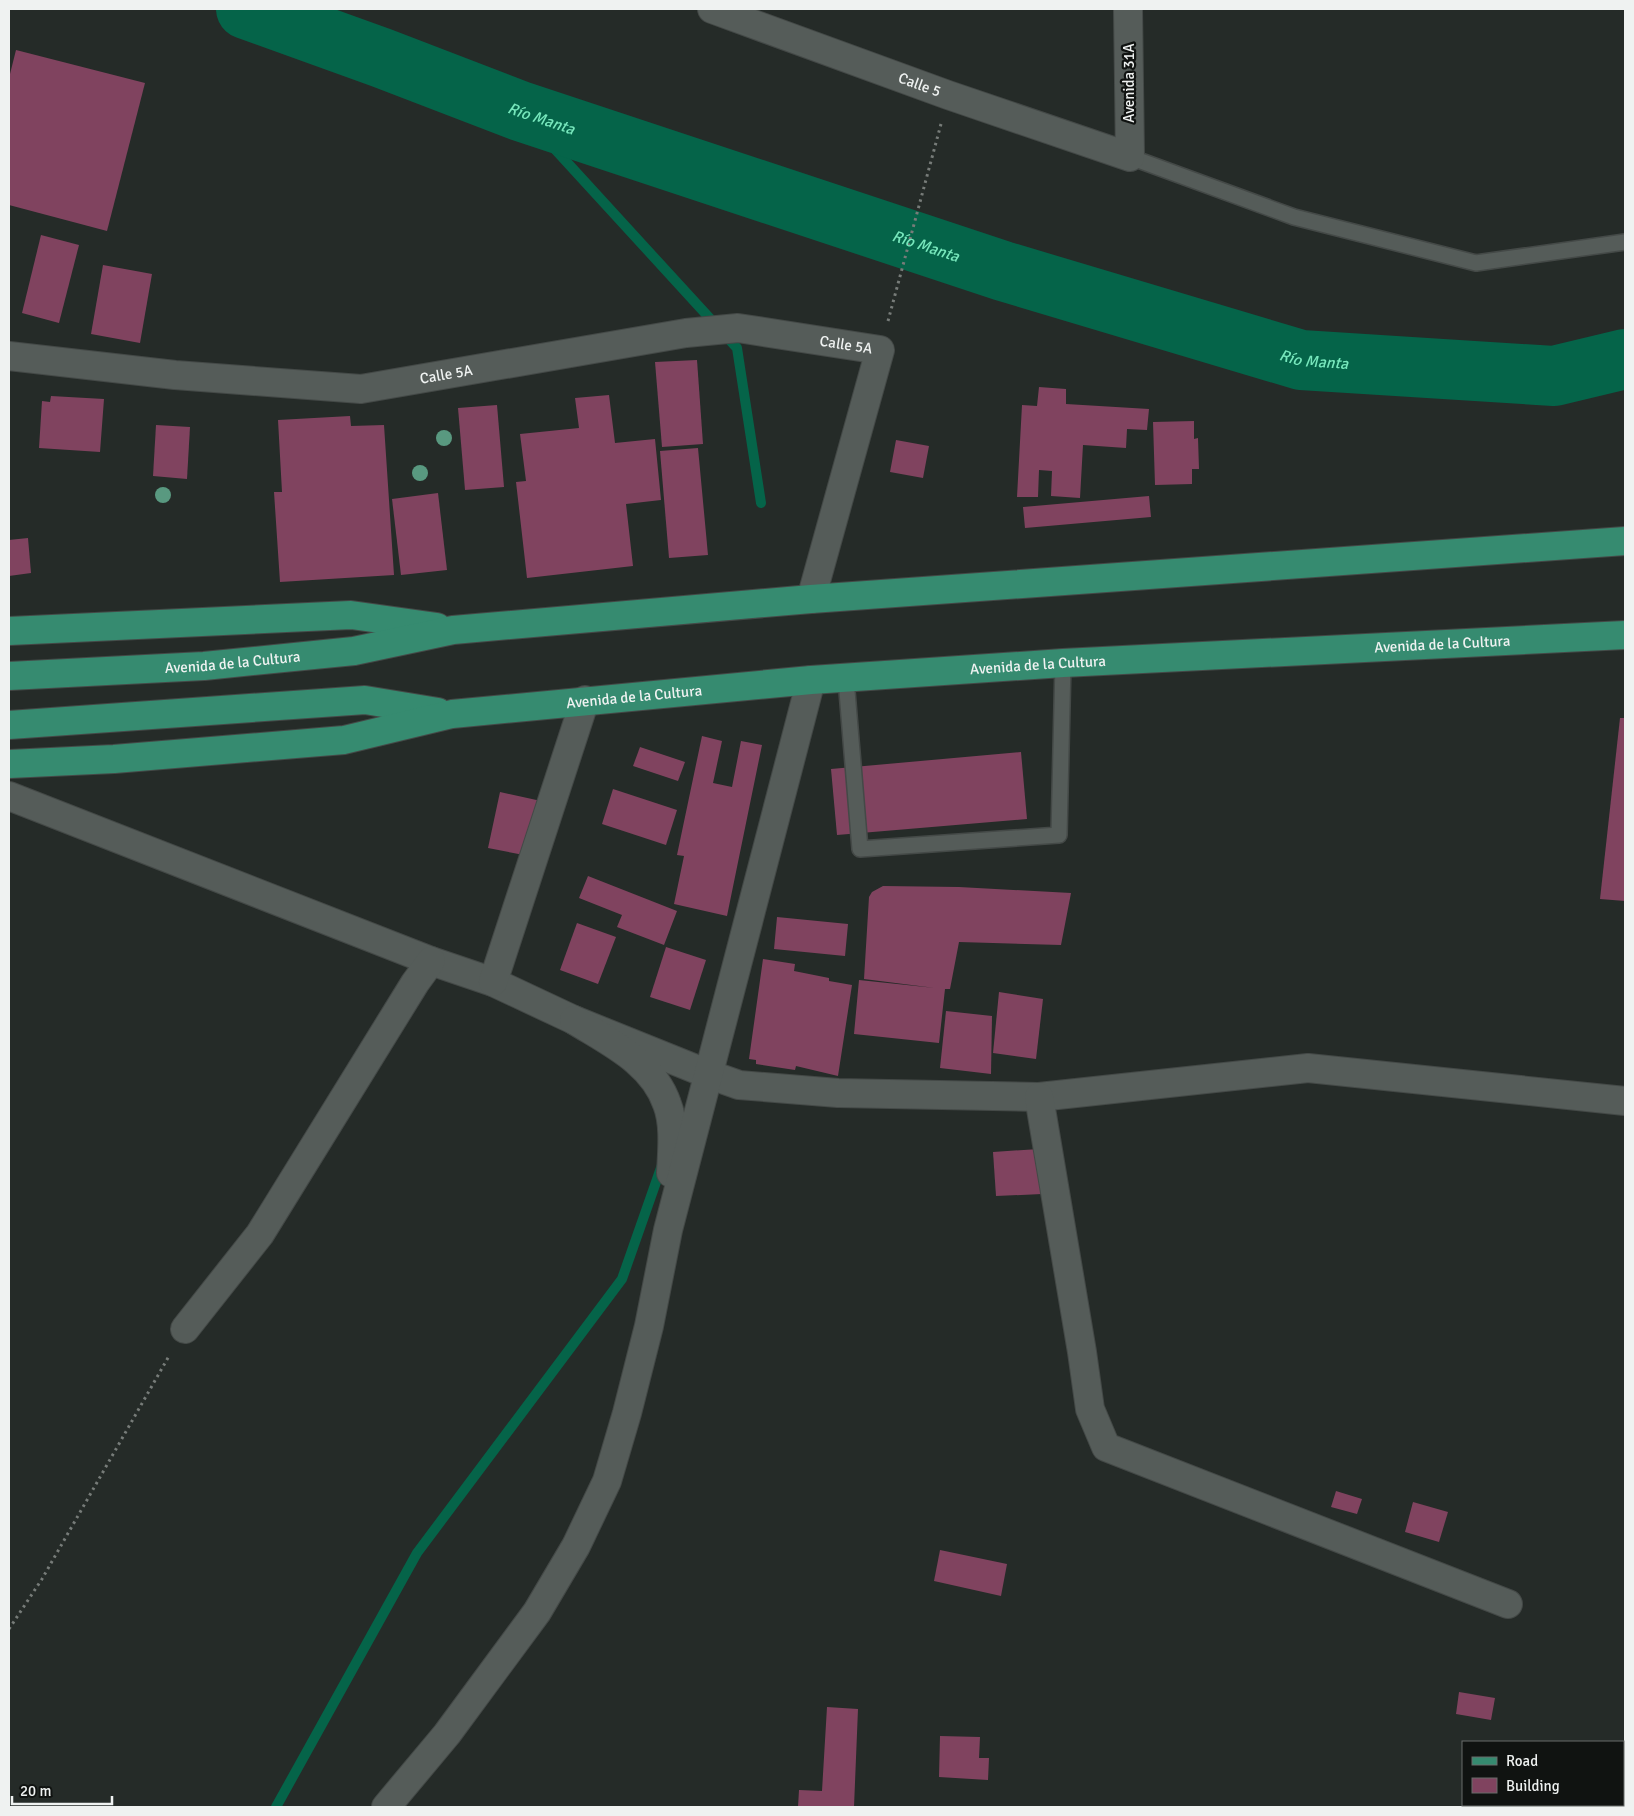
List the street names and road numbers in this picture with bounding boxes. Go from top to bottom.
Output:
street label: Avenida 31A [1120,43,1138,123]
street label: Calle 5 [896,69,943,101]
street label: Calle 5A [818,332,874,358]
street label: Calle 5A [418,361,474,388]
street label: Avenida de la Cultura [1374,632,1511,656]
street label: Avenida de la Cultura [164,647,301,677]
street label: Avenida de la Cultura [969,652,1106,678]
street label: Avenida de la Cultura [566,681,703,712]

